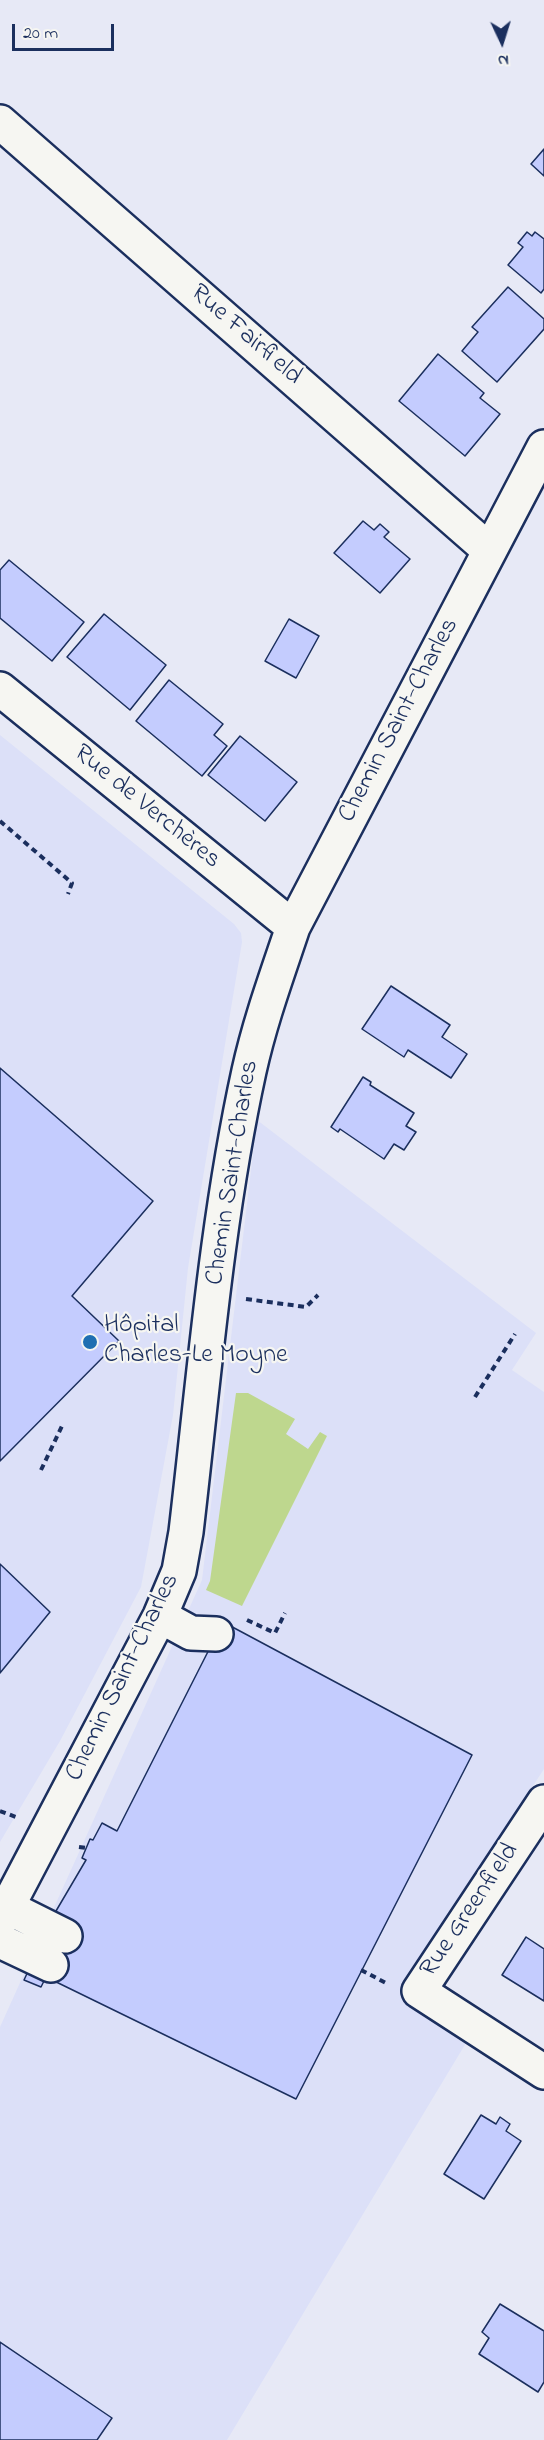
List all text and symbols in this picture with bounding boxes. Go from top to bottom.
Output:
scale bar [15,12,117,50]
north arrow [472,12,532,72]
text: 20 m [23,21,58,47]
text: N [497,48,509,72]
street label: Rue Fairfield [183,279,307,393]
street label: Chemin Saint-Charles [333,613,467,829]
street label: Rue de Verchères [66,739,226,877]
street label: Chemin Saint-Charles [201,1058,267,1288]
place label: Hôpital Charles-Le Moyne [104,1311,288,1372]
marker: Hôpital Charles-Le Moyne [81,1333,99,1351]
street label: Chemin Saint-Charles [60,1569,188,1787]
street label: Rue Greenfield [415,1838,527,1984]

